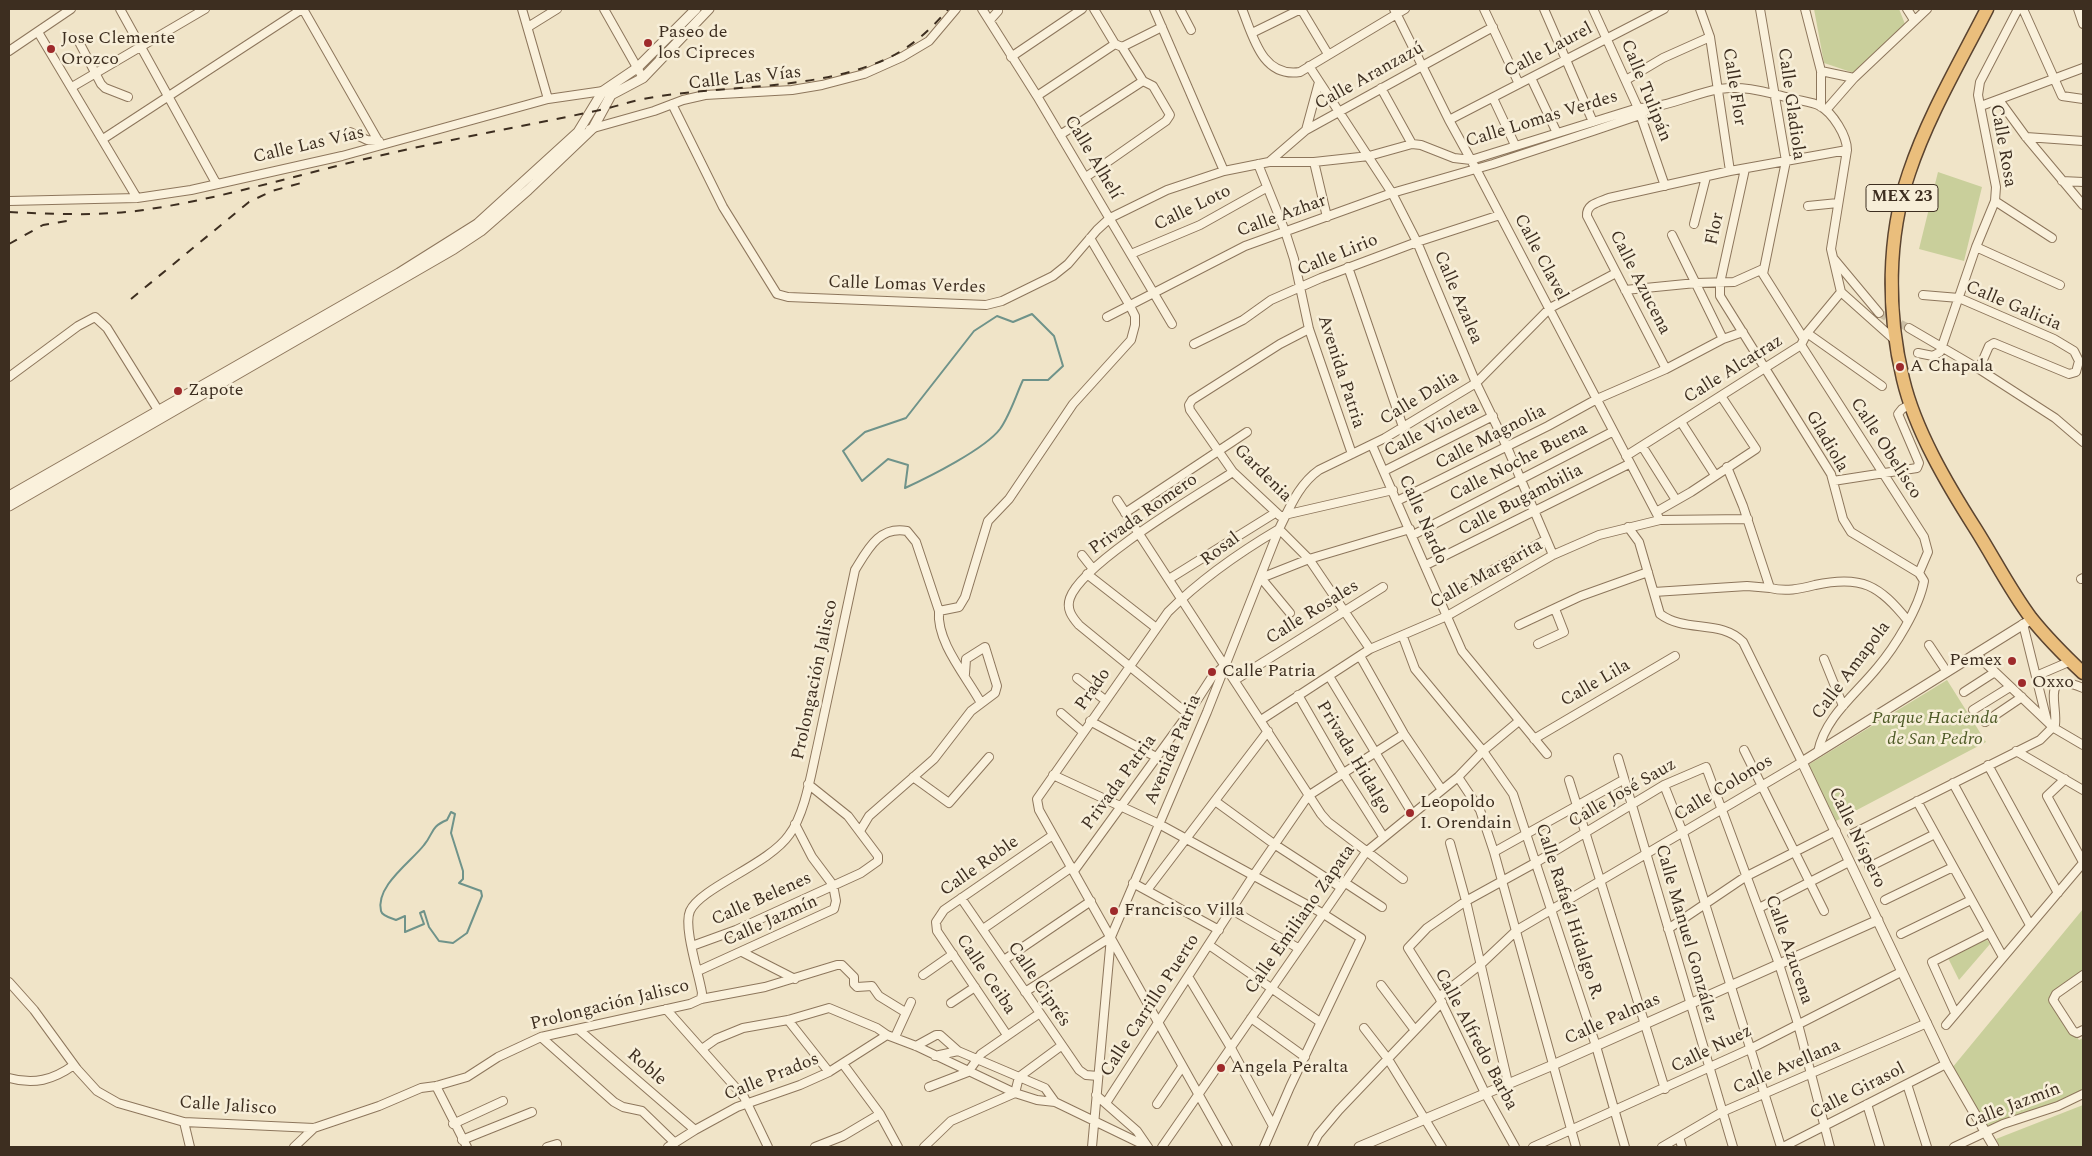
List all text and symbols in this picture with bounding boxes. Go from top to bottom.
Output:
street label: Calle Laurel [1501,19,1597,83]
place label: Paseo de los Cipreces [658,22,755,64]
place label: Jose Clemente Orozco [61,28,175,70]
marker: Paseo de los Cipreces [642,37,654,49]
street label: Calle Tulipán [1615,37,1675,145]
street label: Calle Aranzazú [1312,38,1428,116]
marker: Jose Clemente Orozco [45,43,57,55]
street label: Calle Flor [1716,47,1750,127]
street label: Calle Gladiola [1771,47,1809,161]
street label: Calle Las Vías [687,62,803,96]
street label: Calle Lomas Verdes [1463,87,1621,153]
street label: Calle Rosa [1984,103,2020,189]
street label: Calle Alhelí [1058,112,1126,204]
street label: Calle Las Vías [251,123,367,169]
street label: Calle Loto [1151,181,1235,237]
road number: MEX 23 [1866,184,1938,212]
street label: Calle Azhar [1234,191,1330,243]
street label: Calle Clavel [1508,211,1572,305]
street label: Flor [1702,211,1730,247]
street label: Calle Azucena [1603,227,1675,339]
street label: Calle Lirio [1295,230,1381,282]
street label: Calle Azalea [1428,248,1486,348]
street label: Calle Lomas Verdes [828,272,986,300]
street label: Calle Galicia [1962,277,2064,337]
street label: Avenida Patria [1312,313,1368,431]
street label: Calle Alcatraz [1680,331,1788,409]
place label: A Chapala [1910,356,1993,378]
marker: A Chapala [1894,361,1906,373]
street label: Calle Dalia [1377,367,1463,431]
place label: Zapote [188,380,244,402]
marker: Zapote [172,385,184,397]
street label: Calle Obelisco [1844,394,1926,504]
street label: Calle Violeta [1381,397,1483,463]
street label: Calle Magnolia [1432,401,1550,475]
street label: Gladiola [1800,407,1852,477]
street label: Calle Noche Buena [1446,419,1592,507]
street label: Gardenia [1228,440,1296,508]
street label: Calle Bugambilia [1455,460,1587,542]
street label: Privada Romero [1086,470,1202,560]
street label: Calle Nardo [1393,472,1451,568]
street label: Rosal [1197,528,1245,572]
street label: Calle Margarita [1427,535,1547,615]
street label: Calle Rosales [1263,576,1363,650]
street label: Prolongación Jalisco [788,598,844,762]
street label: Calle Amapola [1808,618,1896,724]
place label: Pemex [1949,650,2002,672]
street label: Calle Lila [1557,655,1635,713]
marker: Pemex [2006,655,2018,667]
place label: Calle Patria [1222,661,1316,683]
street label: Prado [1072,664,1116,716]
marker: Calle Patria [1206,666,1218,678]
place label: Oxxo [2032,672,2074,694]
marker: Oxxo [2016,677,2028,689]
street label: Avenida Patria [1141,692,1207,808]
street label: Privada Hidalgo [1311,697,1395,819]
park label: Parque Hacienda de San Pedro [1872,708,1998,751]
street label: Privada Patria [1078,731,1162,835]
street label: Calle Colonos [1671,751,1777,827]
street label: Calle José Sauz [1565,755,1681,833]
street label: Calle Níspero [1822,784,1890,892]
place label: Leopoldo I. Orendain [1420,792,1512,834]
marker: Leopoldo I. Orendain [1404,807,1416,819]
street label: Calle Rafaél Hidalgo R. [1529,821,1607,1003]
street label: Calle Roble [936,832,1024,902]
street label: Calle Emiliano Zapata [1241,841,1361,999]
street label: Calle Manuel González [1649,842,1721,1026]
street label: Calle Belenes [709,868,815,932]
street label: Calle Jazmín [721,892,821,952]
street label: Calle Azucena [1759,893,1817,1007]
place label: Francisco Villa [1124,900,1244,922]
marker: Francisco Villa [1108,905,1120,917]
street label: Calle Ceiba [950,931,1020,1019]
street label: Calle Carrillo Puerto [1097,931,1205,1081]
street label: Calle Ciprés [1002,938,1074,1032]
street label: Calle Alfredo Barba [1429,966,1521,1114]
street label: Prolongación Jalisco [528,976,692,1036]
street label: Calle Palmas [1562,989,1664,1051]
street label: Calle Nuez [1668,1021,1756,1079]
street label: Calle Avellana [1730,1036,1844,1100]
street label: Roble [622,1045,670,1091]
street label: Calle Prados [721,1049,823,1107]
place label: Angela Peralta [1231,1057,1348,1079]
street label: Calle Girasol [1807,1059,1909,1125]
marker: Angela Peralta [1215,1062,1227,1074]
street label: Calle Jazmín [1962,1079,2064,1135]
street label: Calle Jalisco [178,1093,278,1121]

